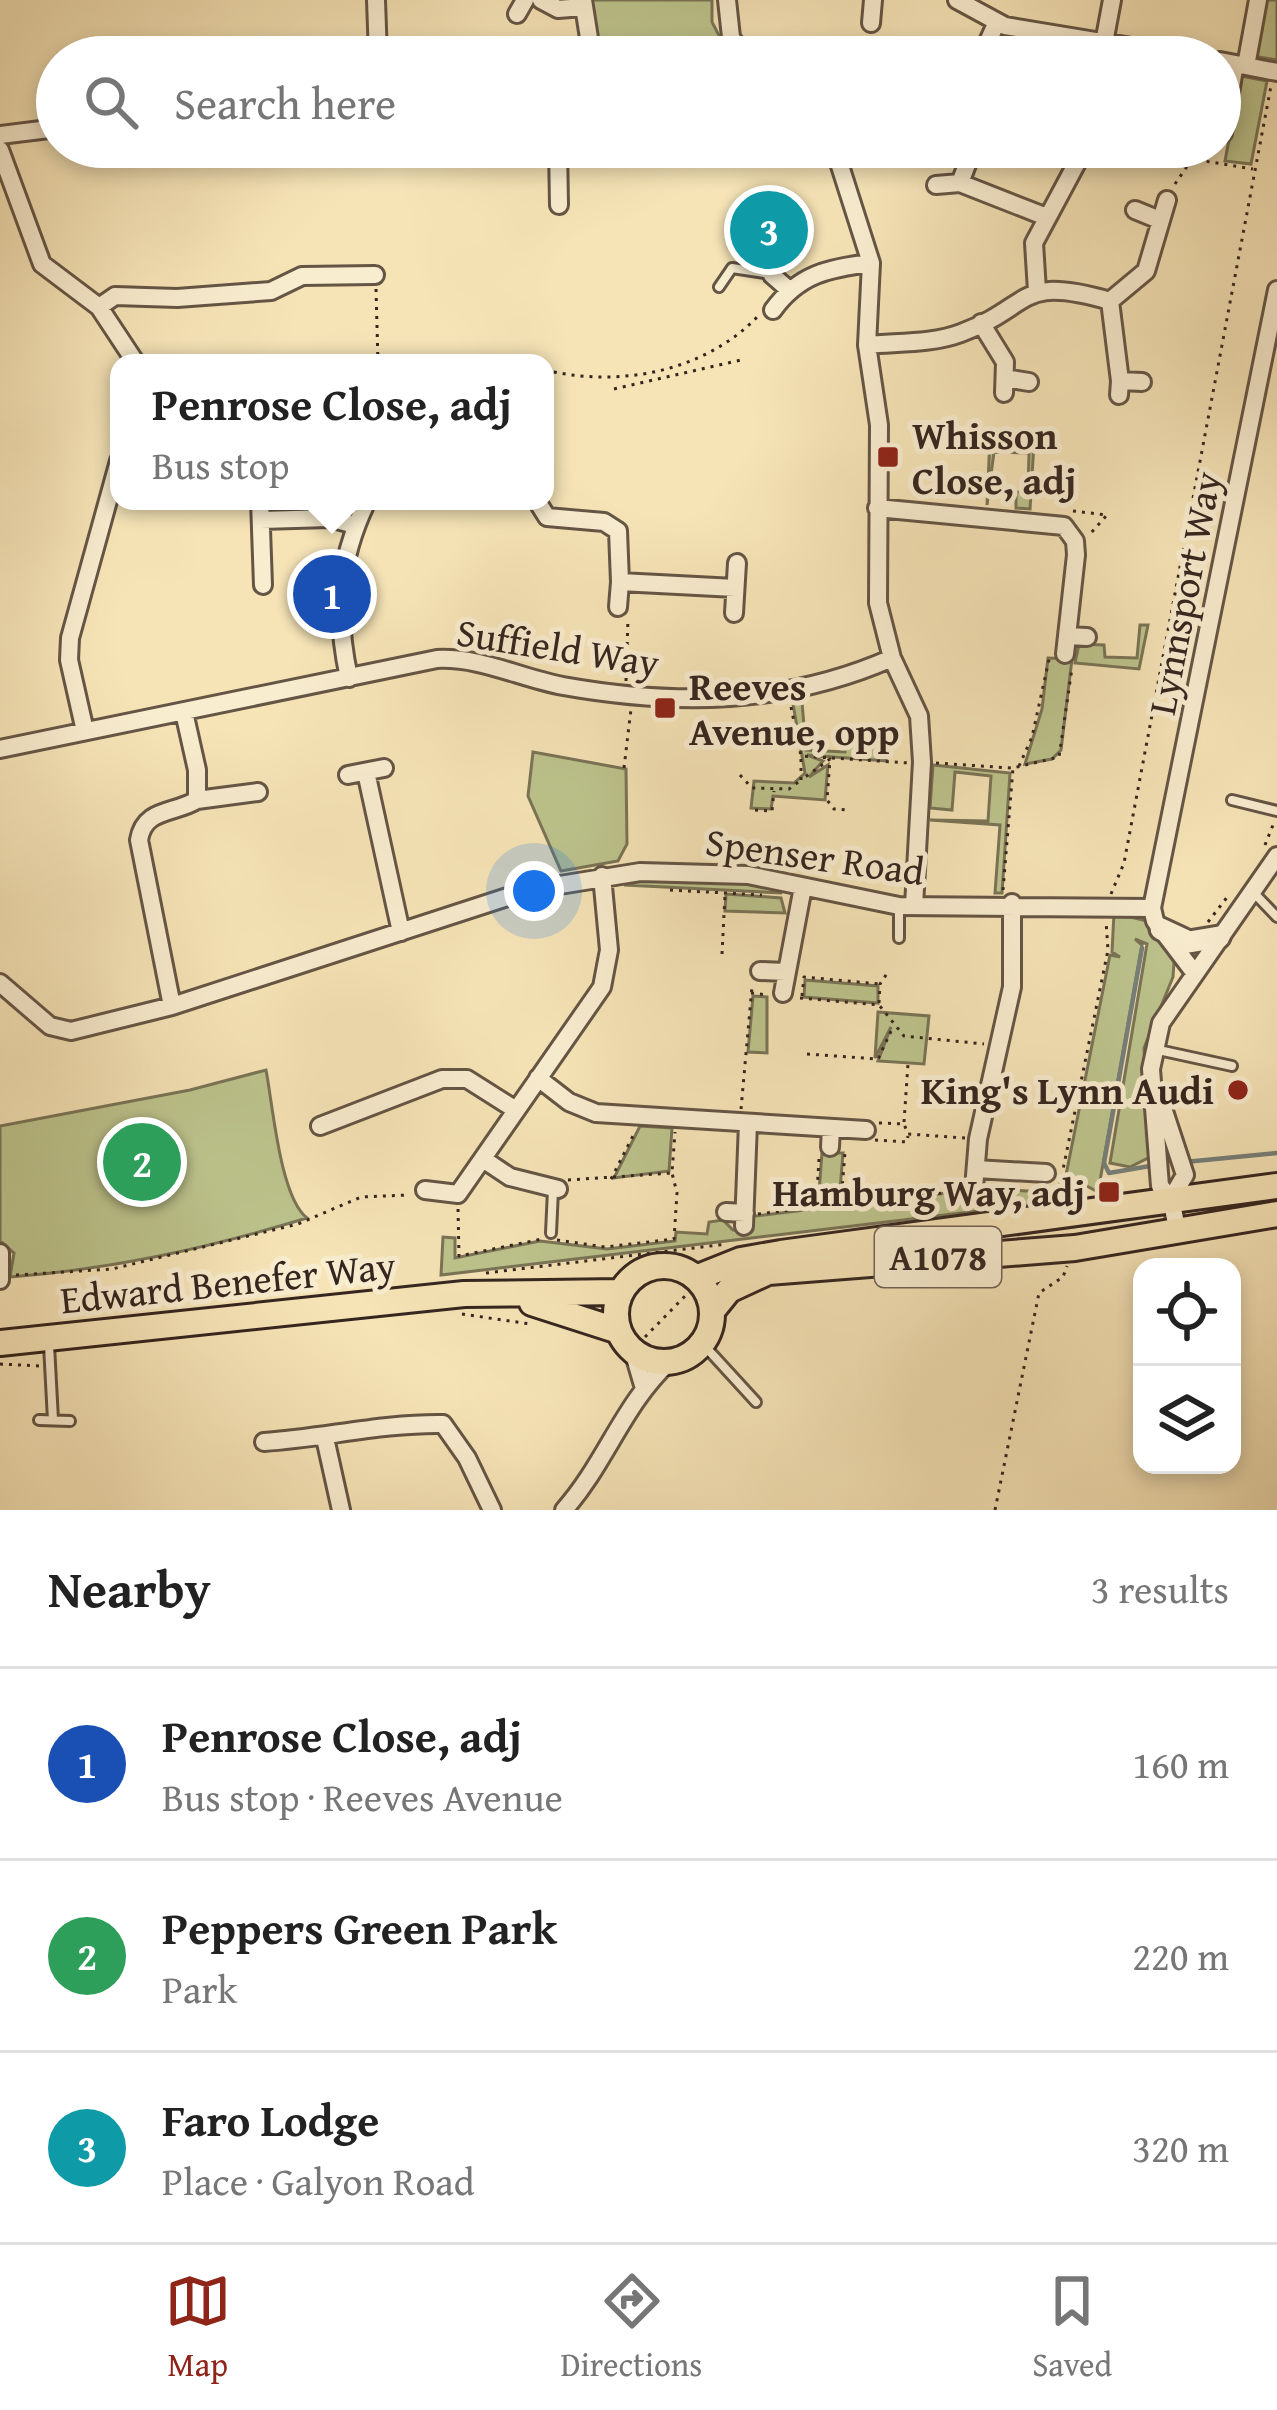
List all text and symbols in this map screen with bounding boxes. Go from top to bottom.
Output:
search box [36,36,1241,168]
icon: search [78,69,144,135]
text: Search here [174,70,396,135]
pin: 3 [730,185,808,275]
popup [110,354,554,510]
text: Penrose Close, adj [152,371,512,436]
place label: Whisson Close, adj [912,406,1076,508]
text: Bus stop [152,436,290,493]
marker: Whisson Close, adj [875,444,901,470]
street label: Lynnsport Way [1132,466,1235,719]
pin: 1 [293,549,371,639]
street label: Suffield Way [453,602,664,691]
place label: Reeves Avenue, opp [689,657,900,759]
marker: Reeves Avenue, opp [652,695,678,721]
street label: Spenser Road [702,812,928,899]
your location [504,861,564,921]
place label: King's Lynn Audi [921,1061,1214,1118]
marker: King's Lynn Audi [1225,1077,1251,1103]
pin: 2 [103,1117,181,1207]
place label: Hamburg Way, adj [772,1163,1085,1220]
marker: Hamburg Way, adj [1096,1179,1122,1205]
road number: A1078 [875,1227,1001,1287]
street label: Edward Benefer Way [58,1236,399,1327]
map controls [1133,1258,1241,1474]
button: locate [1133,1258,1241,1366]
button: layers [1133,1366,1241,1474]
text: Nearby [48,1551,211,1626]
text: 3 results [1091,1560,1229,1617]
text: Penrose Close, adj [162,1703,522,1768]
text: 1 [77,1735,97,1792]
text: 160 m [1132,1735,1229,1792]
text: Bus stop · Reeves Avenue [162,1768,563,1825]
text: Peppers Green Park [162,1895,557,1960]
text: 2 [77,1927,97,1984]
text: 220 m [1132,1927,1229,1984]
text: Park [162,1960,237,2017]
text: Faro Lodge [162,2087,379,2152]
text: 3 [77,2119,97,2176]
text: 320 m [1132,2119,1229,2176]
text: Place · Galyon Road [162,2152,475,2209]
tab: Map [165,2268,231,2388]
tab: Directions [561,2268,702,2388]
tab: Saved [1032,2268,1112,2388]

